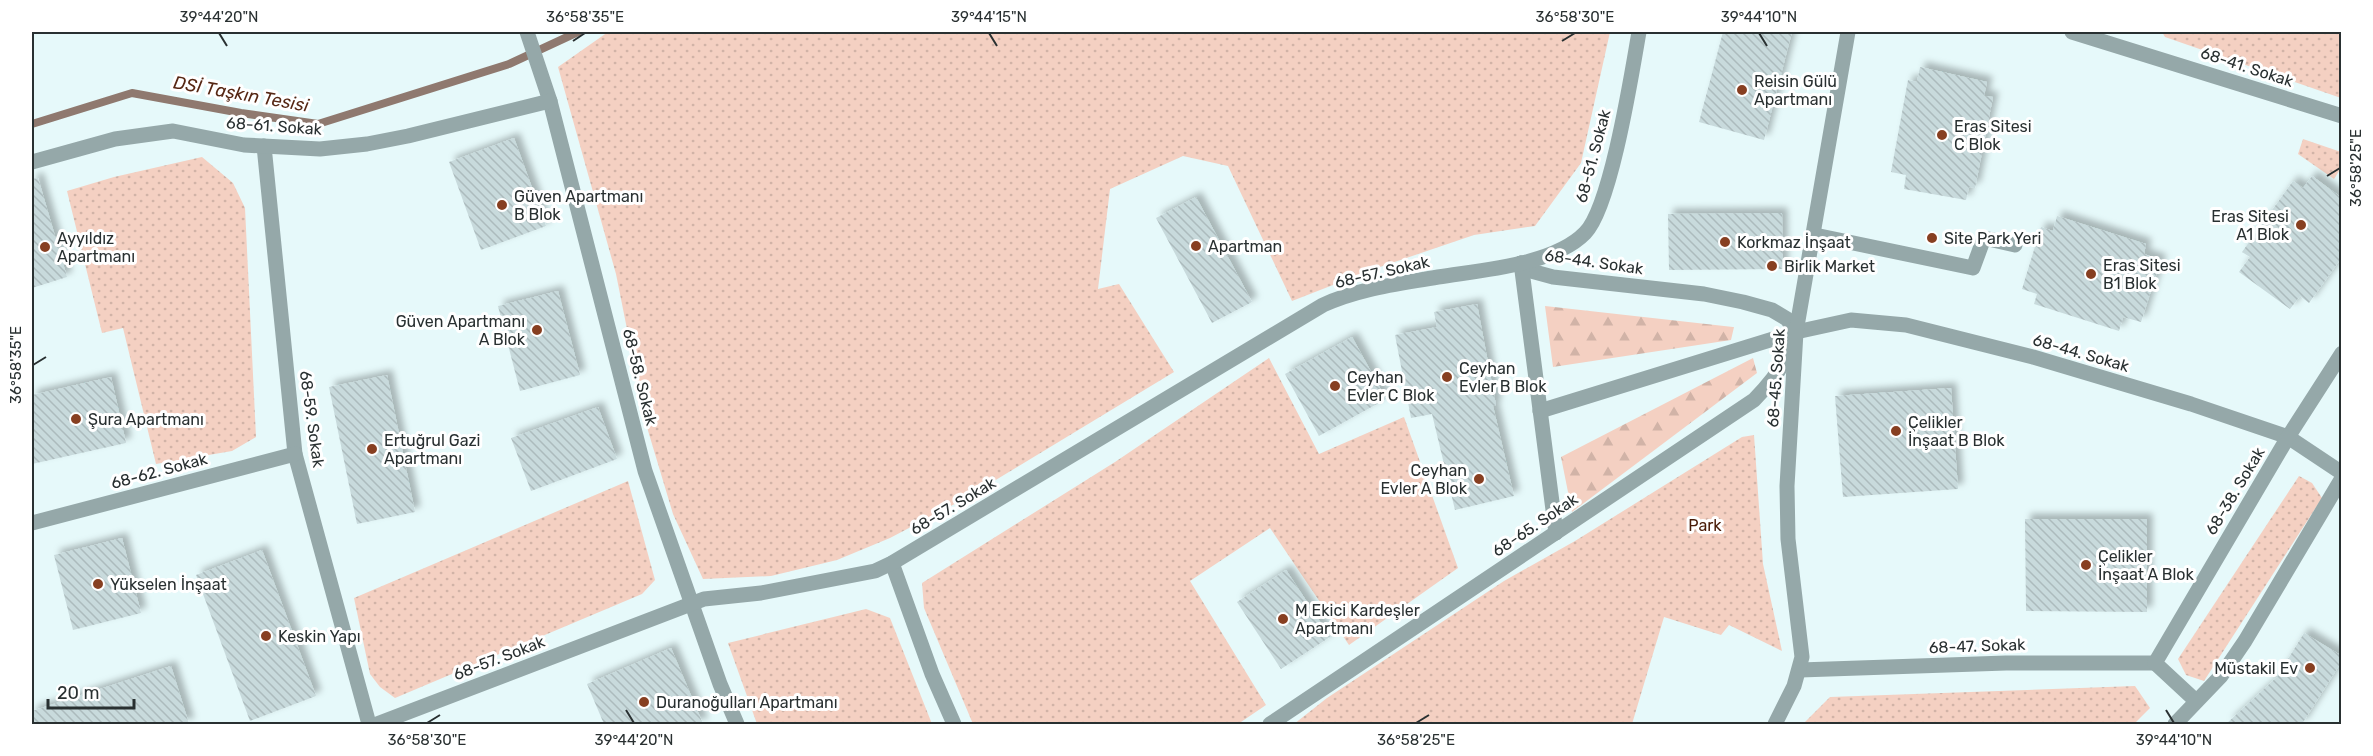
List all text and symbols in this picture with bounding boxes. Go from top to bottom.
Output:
text: 39°44'20"N [179,8,259,26]
text: 36°58'35"E [546,8,624,26]
text: 39°44'15"N [951,8,1027,26]
text: 36°58'30"E [1536,8,1614,26]
text: 39°44'10"N [1721,8,1797,26]
street label: 68-41. Sokak [2198,43,2296,91]
water label: DSİ Taşkın Tesisi [172,71,311,117]
place label: Reisin Gülü Apartmanı [1754,72,1837,109]
marker: Reisin Gülü Apartmanı [1735,83,1749,97]
street label: 68-51. Sokak [1571,107,1615,205]
street label: 68-61. Sokak [225,113,323,139]
place label: Eras Sitesi C Blok [1954,117,2032,154]
marker: Eras Sitesi C Blok [1935,128,1949,142]
text: 36°58'25"E [2347,129,2365,207]
place label: Güven Apartmanı B Blok [514,187,643,224]
marker: Güven Apartmanı B Blok [495,198,509,212]
place label: Eras Sitesi A1 Blok [2211,207,2290,244]
marker: Eras Sitesi A1 Blok [2294,218,2308,232]
place label: Ayyıldız Apartmanı [57,229,135,266]
place label: Site Park Yeri [1944,229,2041,248]
marker: Site Park Yeri [1925,231,1939,245]
place label: Korkmaz İnşaat [1737,233,1851,252]
marker: Korkmaz İnşaat [1718,235,1732,249]
place label: Apartman [1208,237,1282,256]
marker: Apartman [1189,239,1203,253]
marker: Ayyıldız Apartmanı [38,240,52,254]
street label: 68-44. Sokak [1543,246,1645,278]
street label: 68-57. Sokak [1333,252,1432,292]
place label: Eras Sitesi B1 Blok [2103,256,2181,293]
place label: Birlik Market [1784,257,1875,276]
marker: Birlik Market [1765,259,1779,273]
marker: Eras Sitesi B1 Blok [2084,267,2098,281]
place label: Güven Apartmanı A Blok [396,312,526,349]
marker: Güven Apartmanı A Blok [530,323,544,337]
text: 36°58'35"E [7,326,25,404]
street label: 68-58. Sokak [619,327,661,428]
street label: 68-45. Sokak [1763,327,1789,428]
street label: 68-44. Sokak [2031,330,2132,376]
place label: Ceyhan Evler B Blok [1459,359,1547,396]
place label: Ceyhan Evler C Blok [1347,368,1435,405]
street label: 68-59. Sokak [296,369,328,469]
marker: Ceyhan Evler B Blok [1440,370,1454,384]
marker: Ceyhan Evler C Blok [1328,379,1342,393]
place label: Şura Apartmanı [88,410,204,429]
marker: Şura Apartmanı [69,412,83,426]
place label: Çelikler İnşaat B Blok [1908,413,2005,450]
marker: Çelikler İnşaat B Blok [1889,424,1903,438]
place label: Ertuğrul Gazi Apartmanı [384,431,480,468]
marker: Ertuğrul Gazi Apartmanı [365,442,379,456]
street label: 68-38. Sokak [2201,443,2269,538]
street label: 68-62. Sokak [109,449,210,493]
place label: Ceyhan Evler A Blok [1380,461,1468,498]
marker: Ceyhan Evler A Blok [1472,472,1486,486]
street label: 68-57. Sokak [907,473,1000,539]
street label: 68-65. Sokak [1489,489,1582,561]
park label: Park [1688,516,1722,535]
place label: Çelikler İnşaat A Blok [2098,547,2195,584]
marker: Çelikler İnşaat A Blok [2079,558,2093,572]
place label: Yükselen İnşaat [110,575,227,594]
marker: Yükselen İnşaat [91,577,105,591]
place label: M Ekici Kardeşler Apartmanı [1295,601,1420,638]
marker: M Ekici Kardeşler Apartmanı [1276,612,1290,626]
place label: Keskin Yapı [278,627,361,646]
marker: Keskin Yapı [259,629,273,643]
street label: 68-57. Sokak [451,632,548,684]
street label: 68-47. Sokak [1928,635,2026,657]
place label: Müstakil Ev [2214,659,2298,678]
marker: Müstakil Ev [2303,661,2317,675]
scale bar [48,672,134,710]
text: 20 m [57,682,99,704]
place label: Duranoğulları Apartmanı [656,693,838,712]
marker: Duranoğulları Apartmanı [637,695,651,709]
text: 36°58'30"E [388,731,466,749]
text: 39°44'20"N [594,731,674,749]
text: 36°58'25"E [1377,731,1455,749]
text: 39°44'10"N [2136,731,2212,749]

